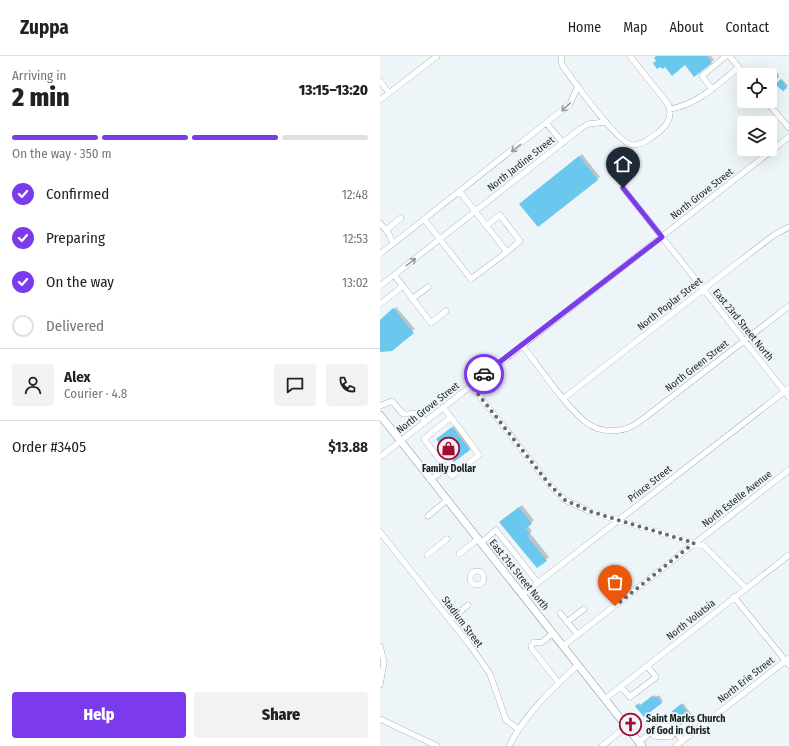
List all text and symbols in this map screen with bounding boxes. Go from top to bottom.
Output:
text: Zuppa [20,16,69,39]
text: Home [568,19,601,36]
text: Map [623,19,647,36]
text: About [669,19,704,36]
text: Contact [726,19,769,36]
text: Arriving in [12,68,66,83]
map controls [737,68,777,156]
button: locate [737,68,777,108]
text: 13:15–13:20 [299,81,368,99]
text: 2 min [12,82,70,113]
one-way arrow [560,103,571,112]
button: layers [737,116,777,156]
street label: North Jardine Street [485,134,557,194]
one-way arrow [510,143,521,152]
text: On the way · 350 m [12,146,112,161]
pin [606,147,640,188]
icon: home [612,153,634,175]
street label: North Grove Street [668,165,736,222]
icon: check [12,183,34,205]
text: Confirmed [46,185,109,203]
text: 12:48 [342,187,368,202]
icon: check [12,227,34,249]
text: Preparing [46,229,105,247]
text: 12:53 [343,231,368,246]
one-way arrow [405,257,416,266]
icon: check [12,271,34,293]
text: On the way [46,273,114,291]
street label: North Poplar Street [635,274,705,333]
text: 13:02 [342,275,368,290]
street label: East 23rd Street North [710,286,776,364]
text: Delivered [46,317,104,335]
street label: North Green Street [663,337,732,394]
courier [464,354,504,394]
icon: car [473,363,495,385]
button: person [12,364,54,406]
button: chat [274,364,316,406]
button: phone [326,364,368,406]
text: Alex [64,368,91,386]
street label: North Grove Street [394,379,462,436]
text: Courier · 4.8 [64,386,127,401]
shop icon: Family Dollar [436,436,462,462]
text: Order #3405 [12,438,86,456]
text: $13.88 [328,438,368,456]
place label: Family Dollar [422,463,476,475]
street label: Prince Street [626,463,675,505]
street label: North Estelle Avenue [700,468,774,530]
street label: East 21st Street North [487,537,551,613]
pin [598,565,632,606]
icon: bag [604,571,626,593]
street label: Stadium Street [439,594,486,650]
street label: North Volutsia [664,597,718,643]
street label: North Erie Street [715,654,777,706]
button: Help [12,692,186,738]
button: Share [194,692,368,738]
church icon: Saint Marks Church of God in Christ [618,712,644,738]
place label: Saint Marks Church of God in Christ [646,713,725,737]

